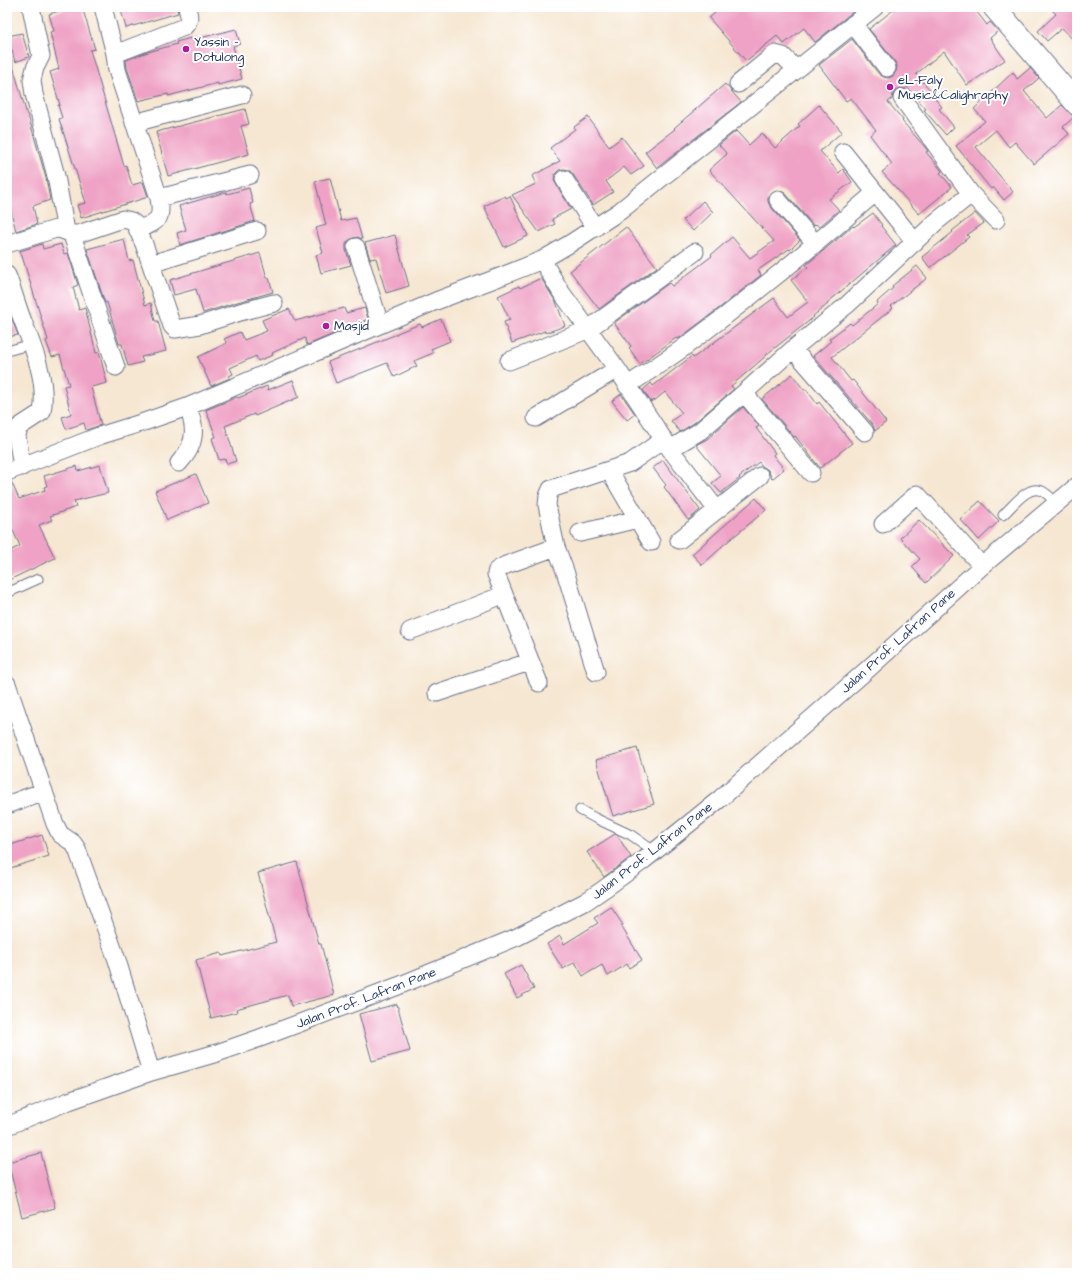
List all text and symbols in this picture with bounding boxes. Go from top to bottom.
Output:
place label: Yassin - Dotulong [194,33,244,67]
marker: Yassin - Dotulong [181,44,191,54]
place label: eL-Faly Music&Calighraphy [898,71,1008,105]
marker: eL-Faly Music&Calighraphy [885,82,895,92]
place label: Masjid [334,317,369,335]
marker: Masjid [321,321,331,331]
street label: Jalan Prof. Lafran Pane [837,585,959,697]
street label: Jalan Prof. Lafran Pane [588,798,716,904]
street label: Jalan Prof. Lafran Pane [293,963,439,1033]

